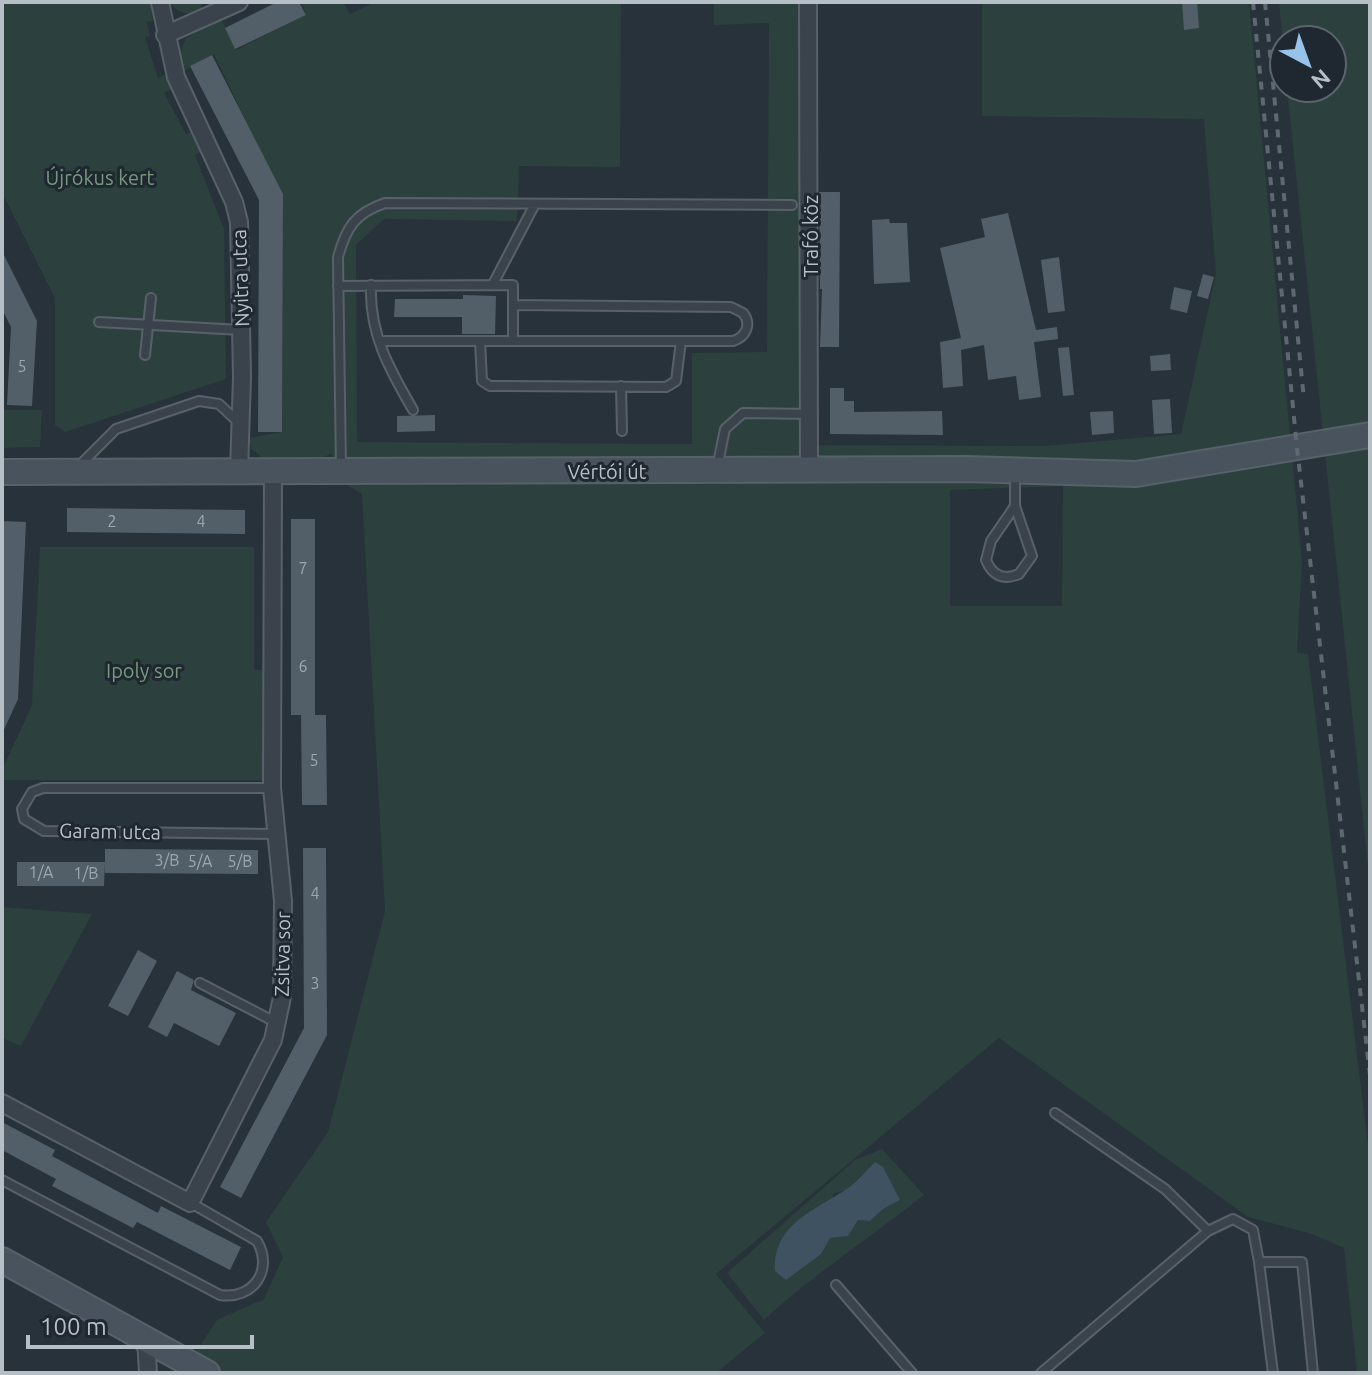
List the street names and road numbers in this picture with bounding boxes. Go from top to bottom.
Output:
street label: Trafó köz [799,195,822,277]
street label: Nyitra utca [227,229,253,327]
street label: Vértói út [568,460,647,483]
street label: Garam utca [59,819,161,843]
street label: Zsitva sor [270,911,294,997]

